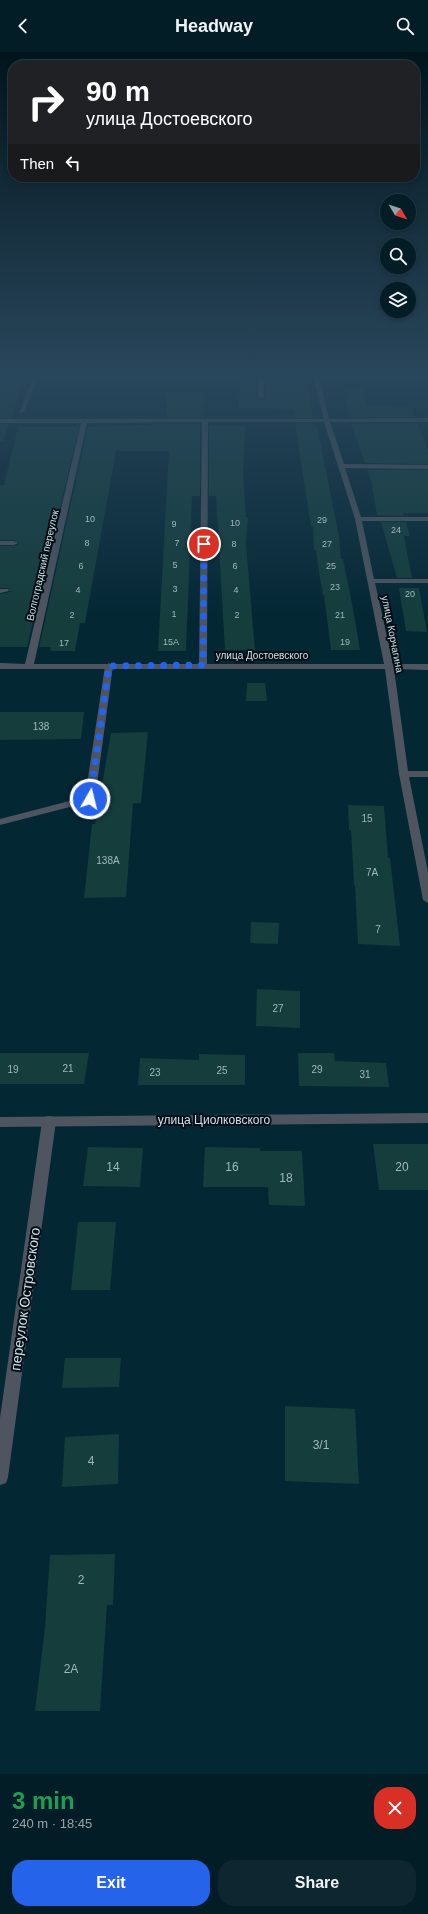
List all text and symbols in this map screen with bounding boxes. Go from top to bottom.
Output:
icon: back [12,15,34,37]
icon: search [394,15,416,37]
text: Headway [175,16,253,36]
icon: right [20,76,72,128]
text: 90 m [86,76,150,107]
text: улица Достоевского [86,109,253,129]
icon: left [62,152,84,174]
text: Then [20,155,54,172]
north arrow [380,194,416,230]
map controls [380,194,416,318]
button: search [380,238,416,274]
button: layers [380,282,416,318]
street label: Волгоградский переулок [24,508,61,622]
house number: 10 [85,514,95,524]
house number: 29 [317,515,327,525]
house number: 10 [230,518,240,528]
house number: 9 [171,519,177,529]
house number: 24 [391,525,401,535]
pin [187,527,221,561]
icon: arrive [193,533,215,555]
house number: 8 [84,538,90,548]
house number: 7 [174,538,180,548]
house number: 8 [231,539,237,549]
house number: 27 [322,539,332,549]
house number: 5 [172,560,178,570]
house number: 6 [78,561,84,571]
house number: 6 [232,561,238,571]
house number: 25 [326,561,336,571]
house number: 23 [330,582,340,592]
house number: 3 [172,584,178,594]
house number: 4 [75,585,81,595]
house number: 4 [233,585,239,595]
house number: 20 [405,589,415,599]
street label: улица Корчагина [380,595,405,674]
house number: 1 [171,609,177,619]
house number: 2 [69,610,75,620]
house number: 2 [234,610,240,620]
house number: 21 [335,610,345,620]
house number: 15А [163,637,179,647]
house number: 19 [340,637,350,647]
house number: 17 [59,638,69,648]
street label: улица Достоевского [216,650,309,661]
house number: 138 [33,721,50,732]
position arrow [69,778,111,820]
house number: 15 [361,813,373,824]
house number: 138А [96,855,120,866]
house number: 7А [366,867,378,878]
house number: 7 [375,924,381,935]
house number: 27 [272,1003,284,1014]
house number: 21 [62,1063,74,1074]
house number: 19 [7,1064,19,1075]
house number: 29 [311,1064,323,1075]
house number: 25 [216,1065,228,1076]
house number: 23 [149,1067,161,1078]
house number: 31 [359,1069,371,1080]
street label: улица Циолковского [158,1113,271,1127]
house number: 14 [106,1160,120,1174]
house number: 16 [225,1160,239,1174]
house number: 20 [395,1160,409,1174]
house number: 18 [279,1171,293,1185]
street label: переулок Островского [7,1226,43,1372]
house number: 3/1 [313,1438,330,1452]
house number: 4 [88,1454,95,1468]
house number: 2 [78,1573,85,1587]
house number: 2А [64,1662,78,1676]
text: 3 min [12,1787,75,1814]
button: close [374,1787,416,1829]
text: 240 m · 18:45 [12,1816,92,1831]
button: Exit [12,1860,210,1906]
button: Share [218,1860,416,1906]

